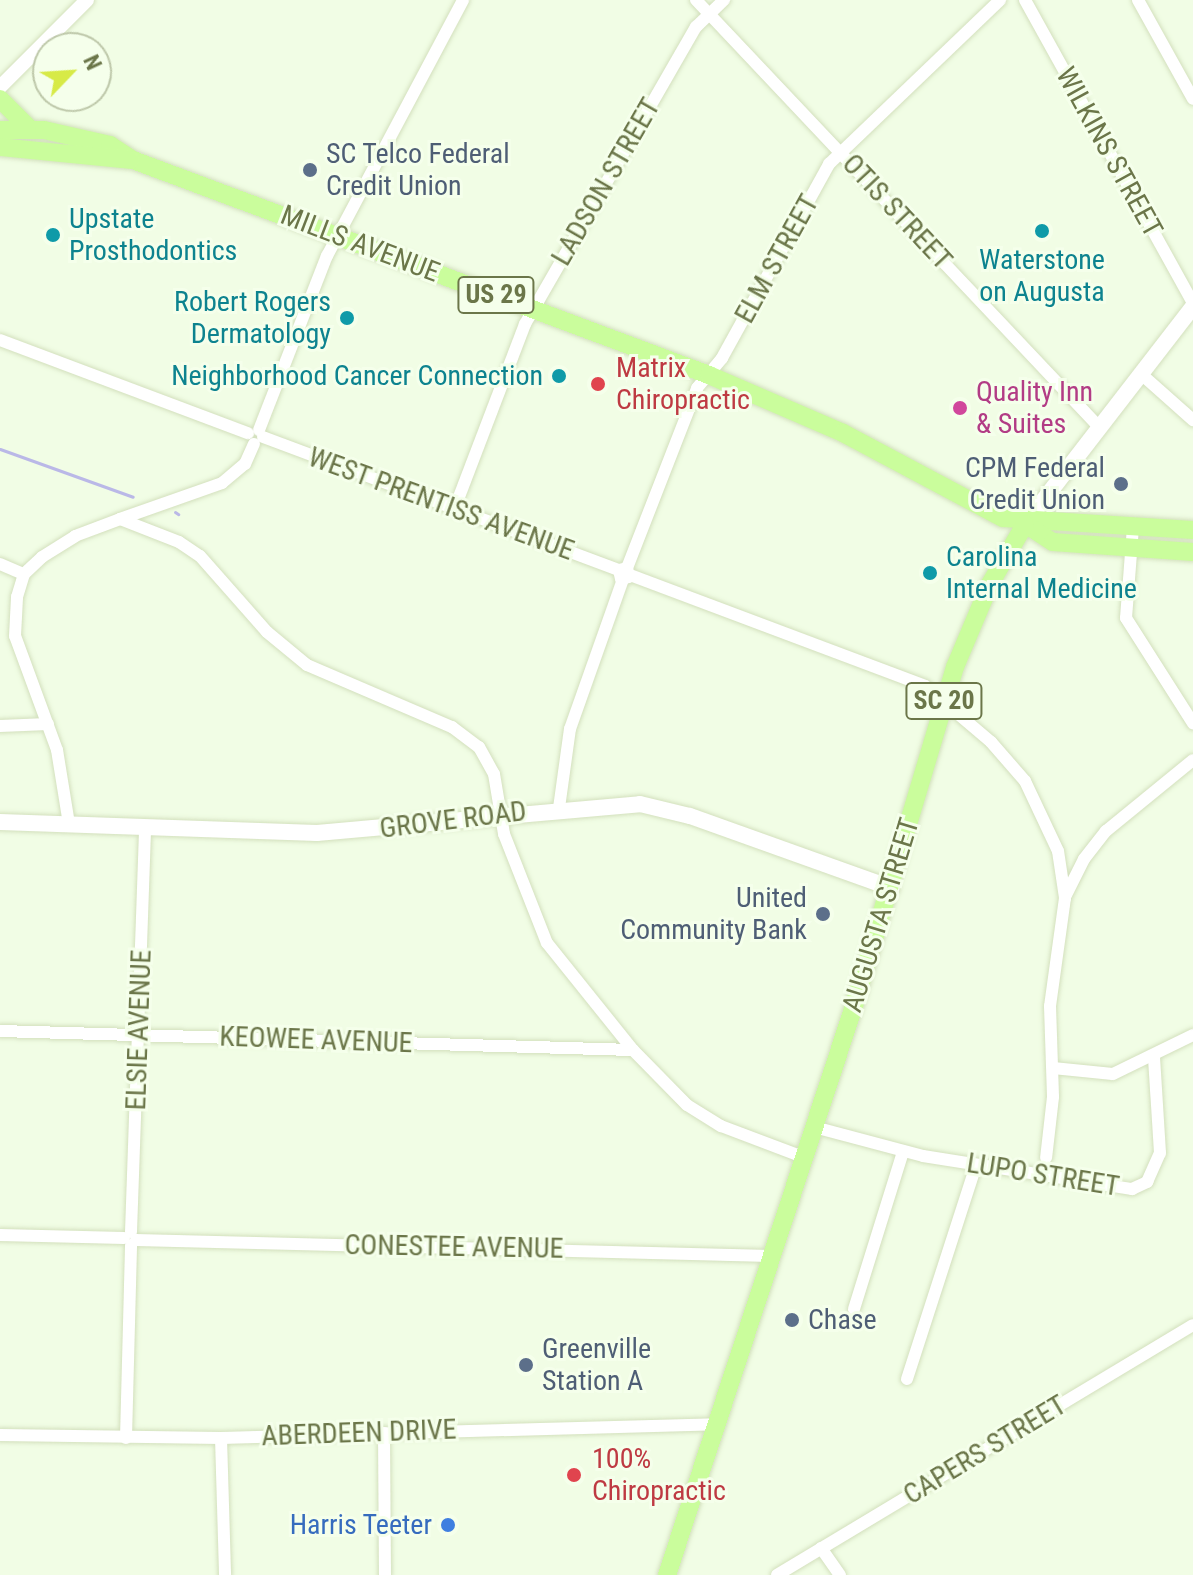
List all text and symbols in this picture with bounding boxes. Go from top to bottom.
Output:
north arrow [32,32,112,112]
text: N [78,51,107,74]
street label: WILKINS STREET [1049,61,1169,243]
street label: LADSON STREET [545,92,667,272]
place label: SC Telco Federal Credit Union [326,137,510,203]
street label: OTIS STREET [835,147,959,277]
marker: SC Telco Federal Credit Union [301,161,319,179]
street label: ELM STREET [728,189,826,329]
street label: MILLS AVENUE [276,198,444,290]
place label: Upstate Prosthodontics [69,202,237,268]
marker: Waterstone on Augusta [1033,222,1051,240]
marker: Upstate Prosthodontics [44,226,62,244]
place label: Waterstone on Augusta [979,243,1105,309]
road number: US 29 [456,273,536,317]
place label: Robert Rogers Dermatology [174,285,331,351]
marker: Robert Rogers Dermatology [338,309,356,327]
place label: Matrix Chiropractic [616,351,750,417]
place label: Neighborhood Cancer Connection [171,359,543,393]
marker: Neighborhood Cancer Connection [550,367,568,385]
marker: Matrix Chiropractic [587,373,609,395]
place label: Quality Inn & Suites [976,375,1093,441]
marker: Quality Inn & Suites [951,399,969,417]
street label: WEST PRENTISS AVENUE [303,440,579,568]
place label: CPM Federal Credit Union [965,451,1105,517]
marker: CPM Federal Credit Union [1112,475,1130,493]
place label: Carolina Internal Medicine [946,540,1137,606]
marker: Carolina Internal Medicine [921,564,939,582]
road number: SC 20 [904,679,984,723]
street label: GROVE ROAD [378,794,528,846]
street label: AUGUSTA STREET [836,814,926,1016]
place label: United Community Bank [620,881,807,947]
marker: United Community Bank [814,905,832,923]
street label: ELSIE AVENUE [119,949,159,1111]
street label: KEOWEE AVENUE [219,1020,413,1060]
street label: LUPO STREET [964,1146,1122,1204]
street label: CONESTEE AVENUE [344,1228,564,1266]
place label: Chase [808,1303,877,1337]
marker: Chase [783,1311,801,1329]
place label: Greenville Station A [542,1332,651,1398]
marker: Greenville Station A [517,1356,535,1374]
street label: CAPERS STREET [898,1388,1072,1512]
street label: ABERDEEN DRIVE [261,1413,457,1453]
place label: 100% Chiropractic [592,1442,726,1508]
marker: 100% Chiropractic [563,1464,585,1486]
place label: Harris Teeter [289,1508,432,1542]
marker: Harris Teeter [439,1516,457,1534]

